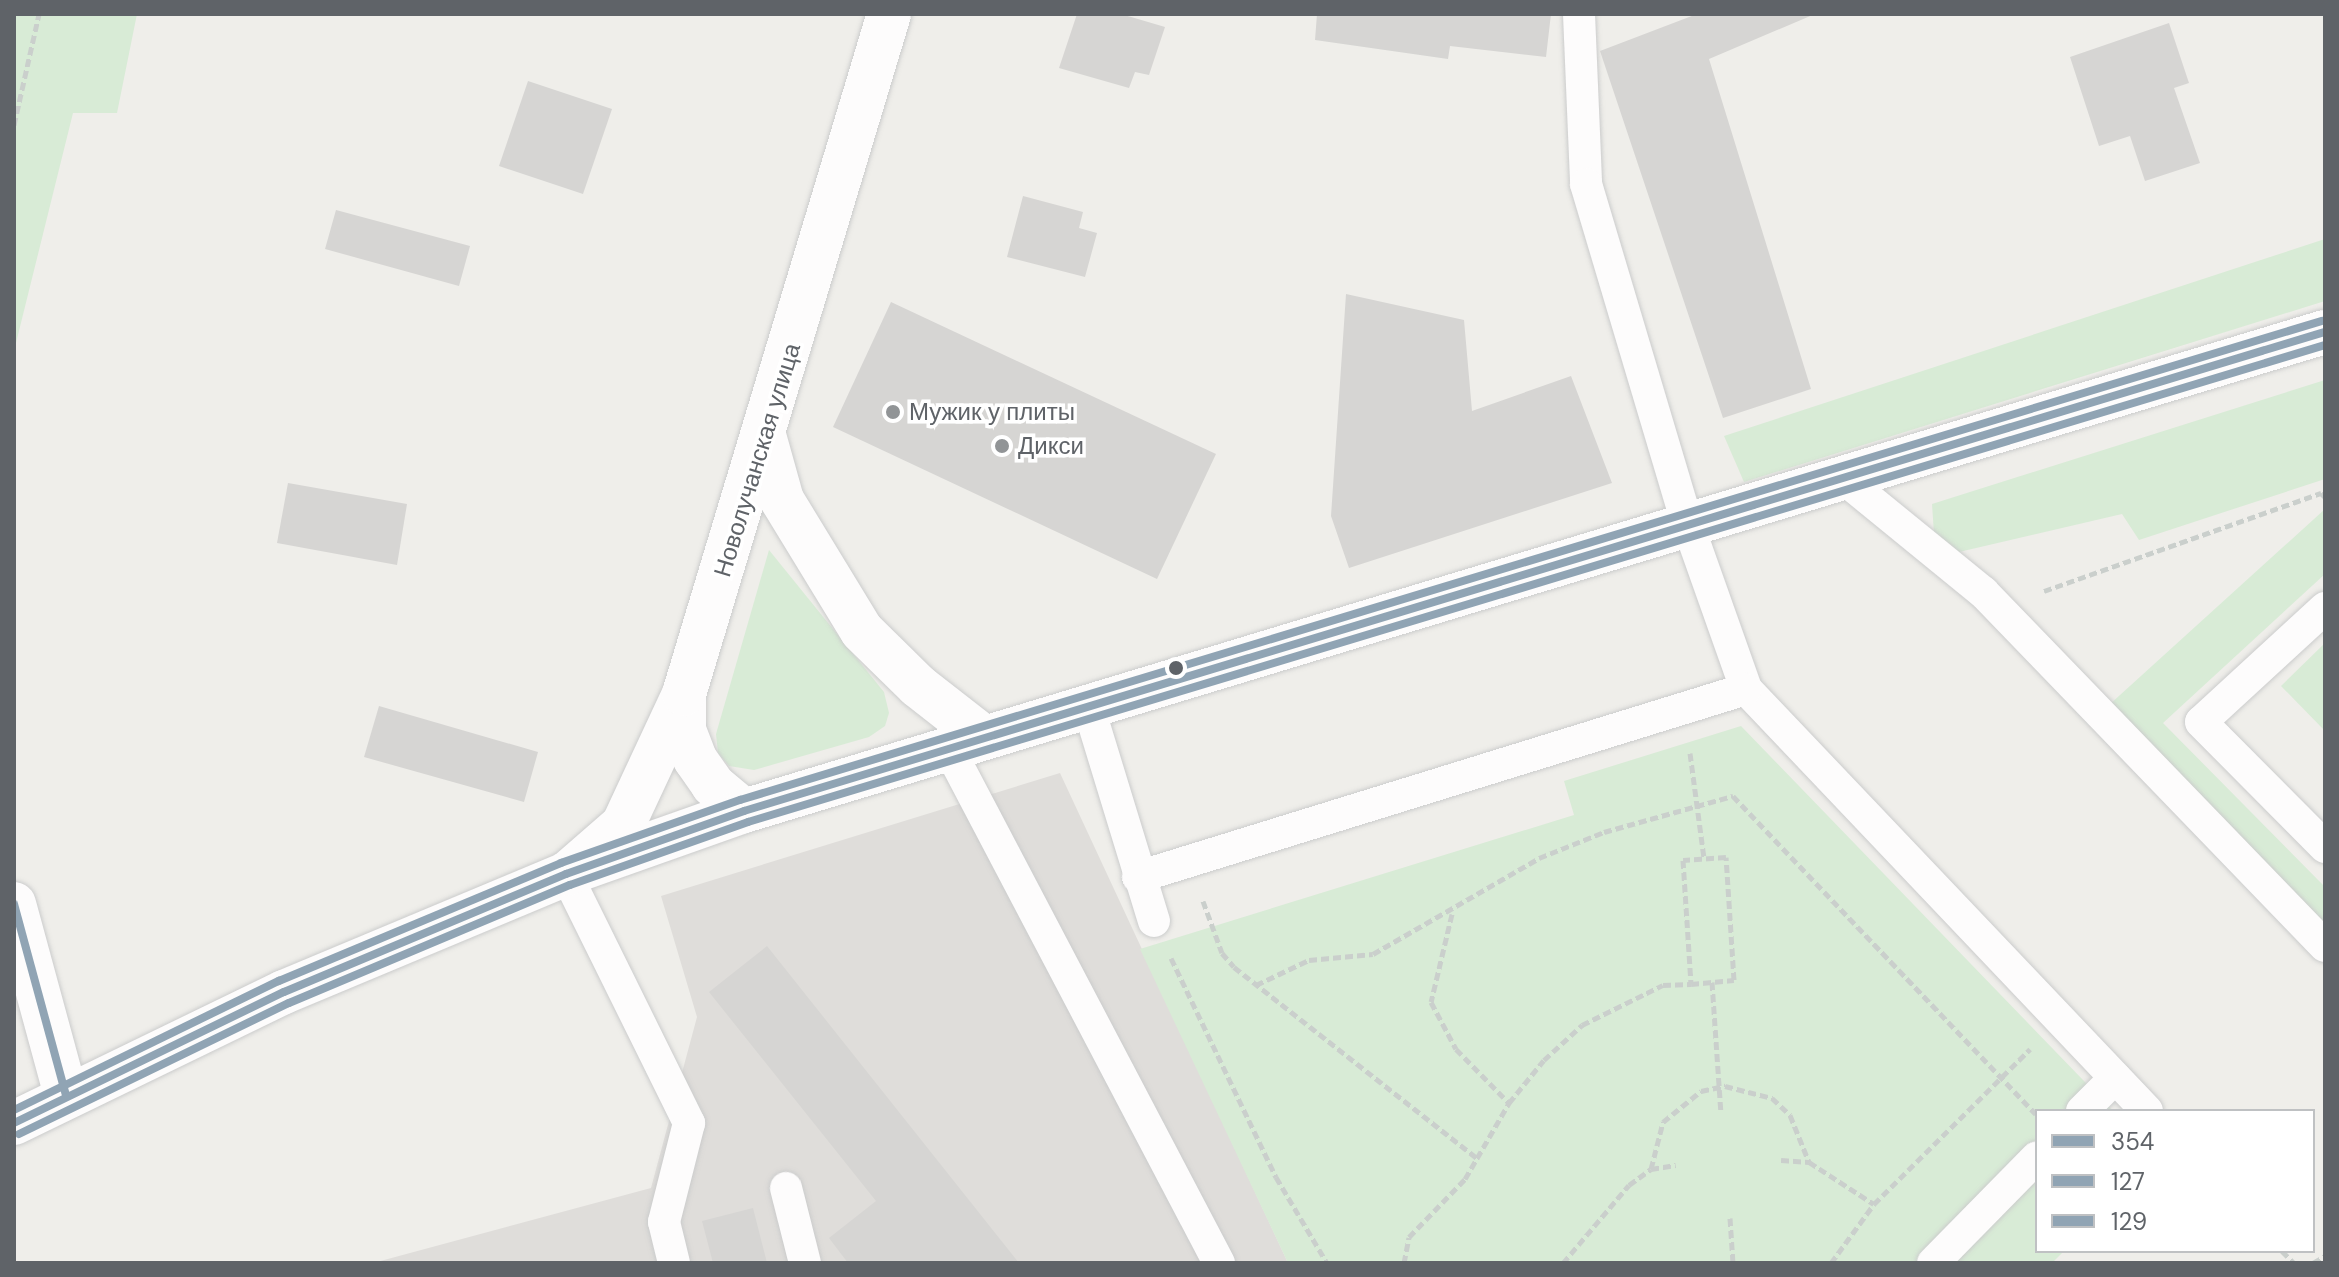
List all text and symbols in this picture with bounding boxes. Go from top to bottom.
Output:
street label: Новолучанская улица [708,340,806,580]
place label: Мужик у плиты [909,398,1075,426]
marker: Мужик у плиты [884,403,902,421]
place label: Дикси [1018,432,1084,460]
marker: Дикси [993,437,1011,455]
unlabelled marker [1168,660,1184,676]
legend [2035,1109,2315,1253]
text: 354 [2111,1126,2154,1157]
text: 127 [2111,1166,2145,1197]
text: 129 [2111,1206,2147,1237]

